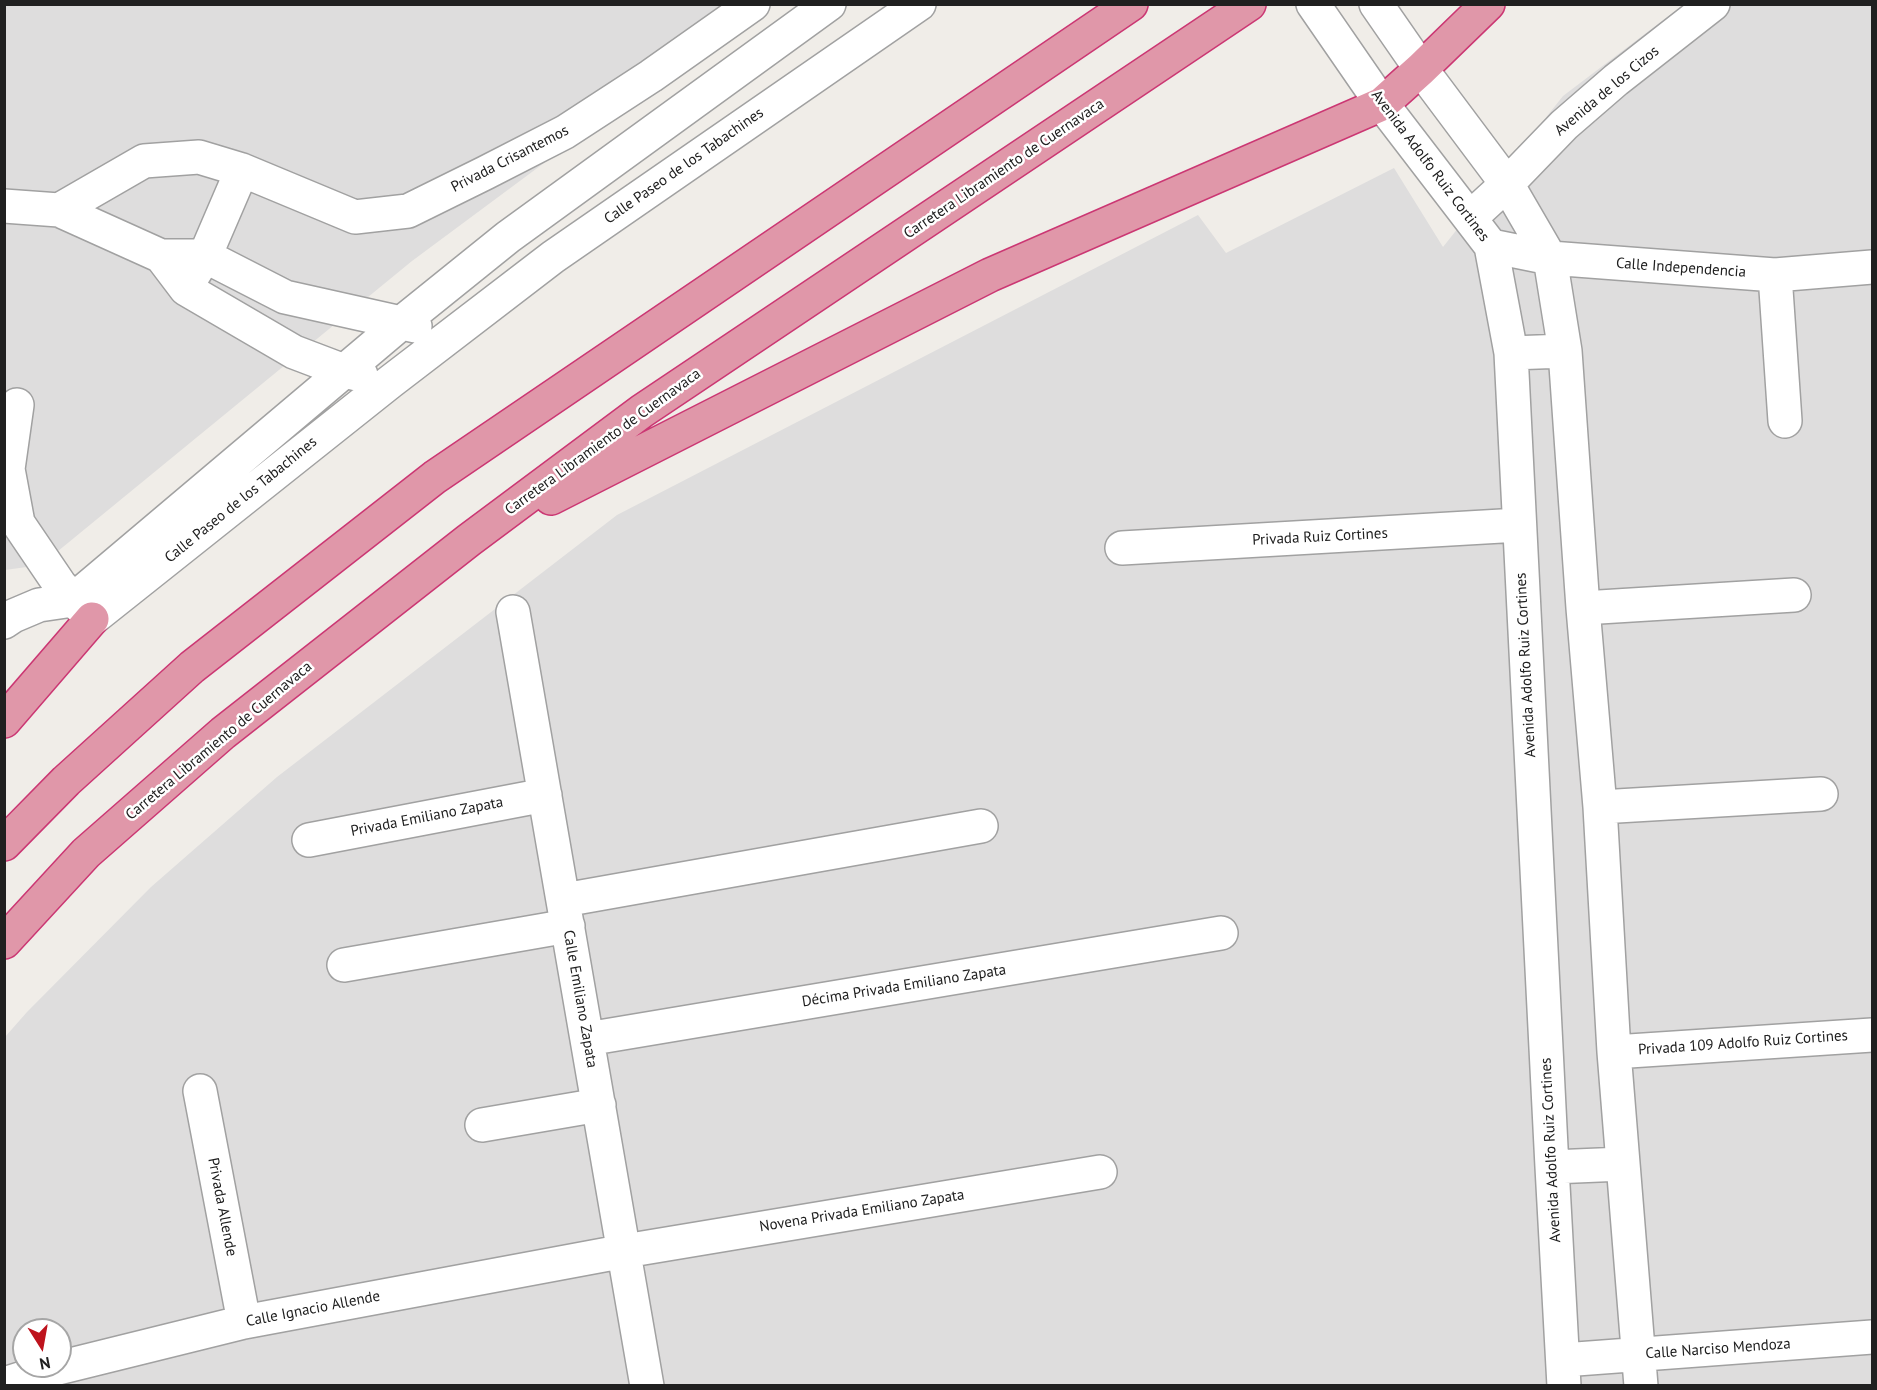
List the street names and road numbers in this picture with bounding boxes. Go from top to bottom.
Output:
street label: Avenida de los Cizos [1551,42,1663,140]
street label: Avenida Adolfo Ruiz Cortines [1367,87,1493,245]
street label: Carretera Libramiento de Cuernavaca [901,95,1107,243]
street label: Calle Paseo de los Tabachines [601,104,767,228]
street label: Privada Crisantemos [448,122,572,196]
street label: Calle Independencia [1615,254,1747,282]
street label: Carretera Libramiento de Cuernavaca [502,365,704,519]
street label: Calle Paseo de los Tabachines [161,433,321,567]
street label: Privada Ruiz Cortines [1252,524,1388,550]
street label: Avenida Adolfo Ruiz Cortines [1512,572,1540,758]
street label: Carretera Libramiento de Cuernavaca [122,658,316,824]
street label: Privada Emiliano Zapata [349,793,505,841]
street label: Calle Emiliano Zapata [559,929,601,1069]
street label: Décima Privada Emiliano Zapata [801,961,1007,1011]
street label: Privada 109 Adolfo Ruiz Cortines [1638,1027,1848,1059]
street label: Avenida Adolfo Ruiz Cortines [1537,1057,1565,1243]
street label: Privada Allende [204,1156,240,1258]
street label: Novena Privada Emiliano Zapata [758,1186,966,1236]
street label: Calle Ignacio Allende [244,1287,382,1331]
street label: Calle Narciso Mendoza [1645,1335,1791,1363]

